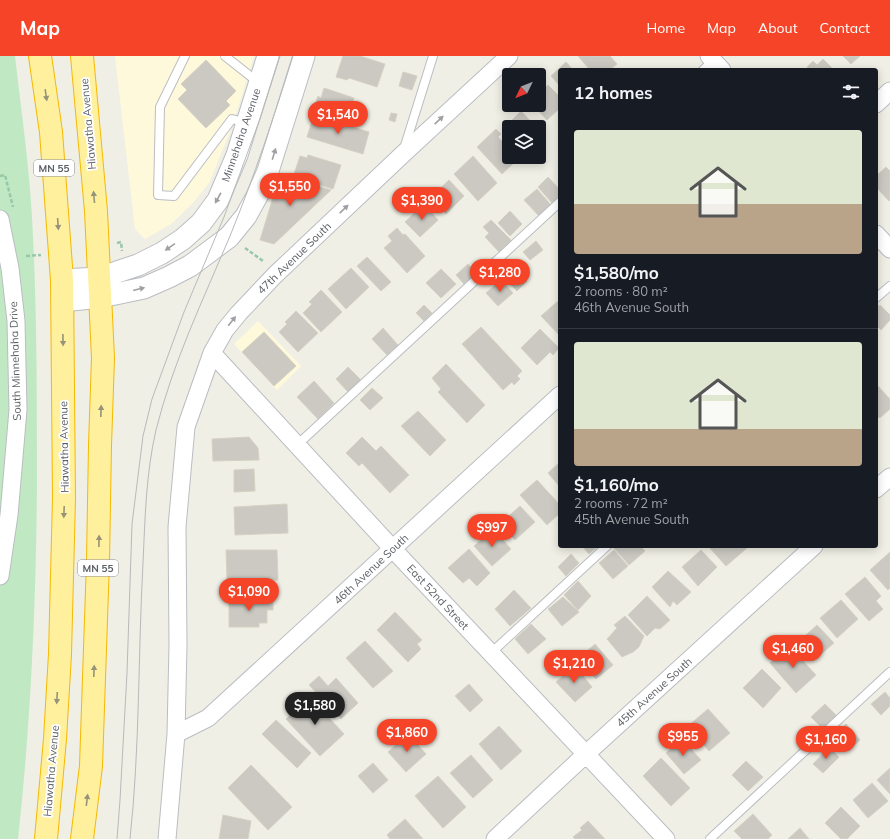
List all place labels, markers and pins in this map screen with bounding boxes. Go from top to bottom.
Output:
pin: $1,540 [305,101,371,135]
pin: $1,550 [257,173,323,207]
pin: $1,390 [389,187,455,221]
pin: $1,280 [467,259,533,293]
pin: $997 [468,514,516,548]
pin: $1,090 [216,578,282,612]
pin: $1,460 [760,635,826,669]
pin: $1,210 [541,650,607,684]
pin: $1,580 [282,692,348,726]
pin: $1,860 [374,719,440,753]
pin: $955 [659,723,707,757]
pin: $1,160 [793,726,859,760]

